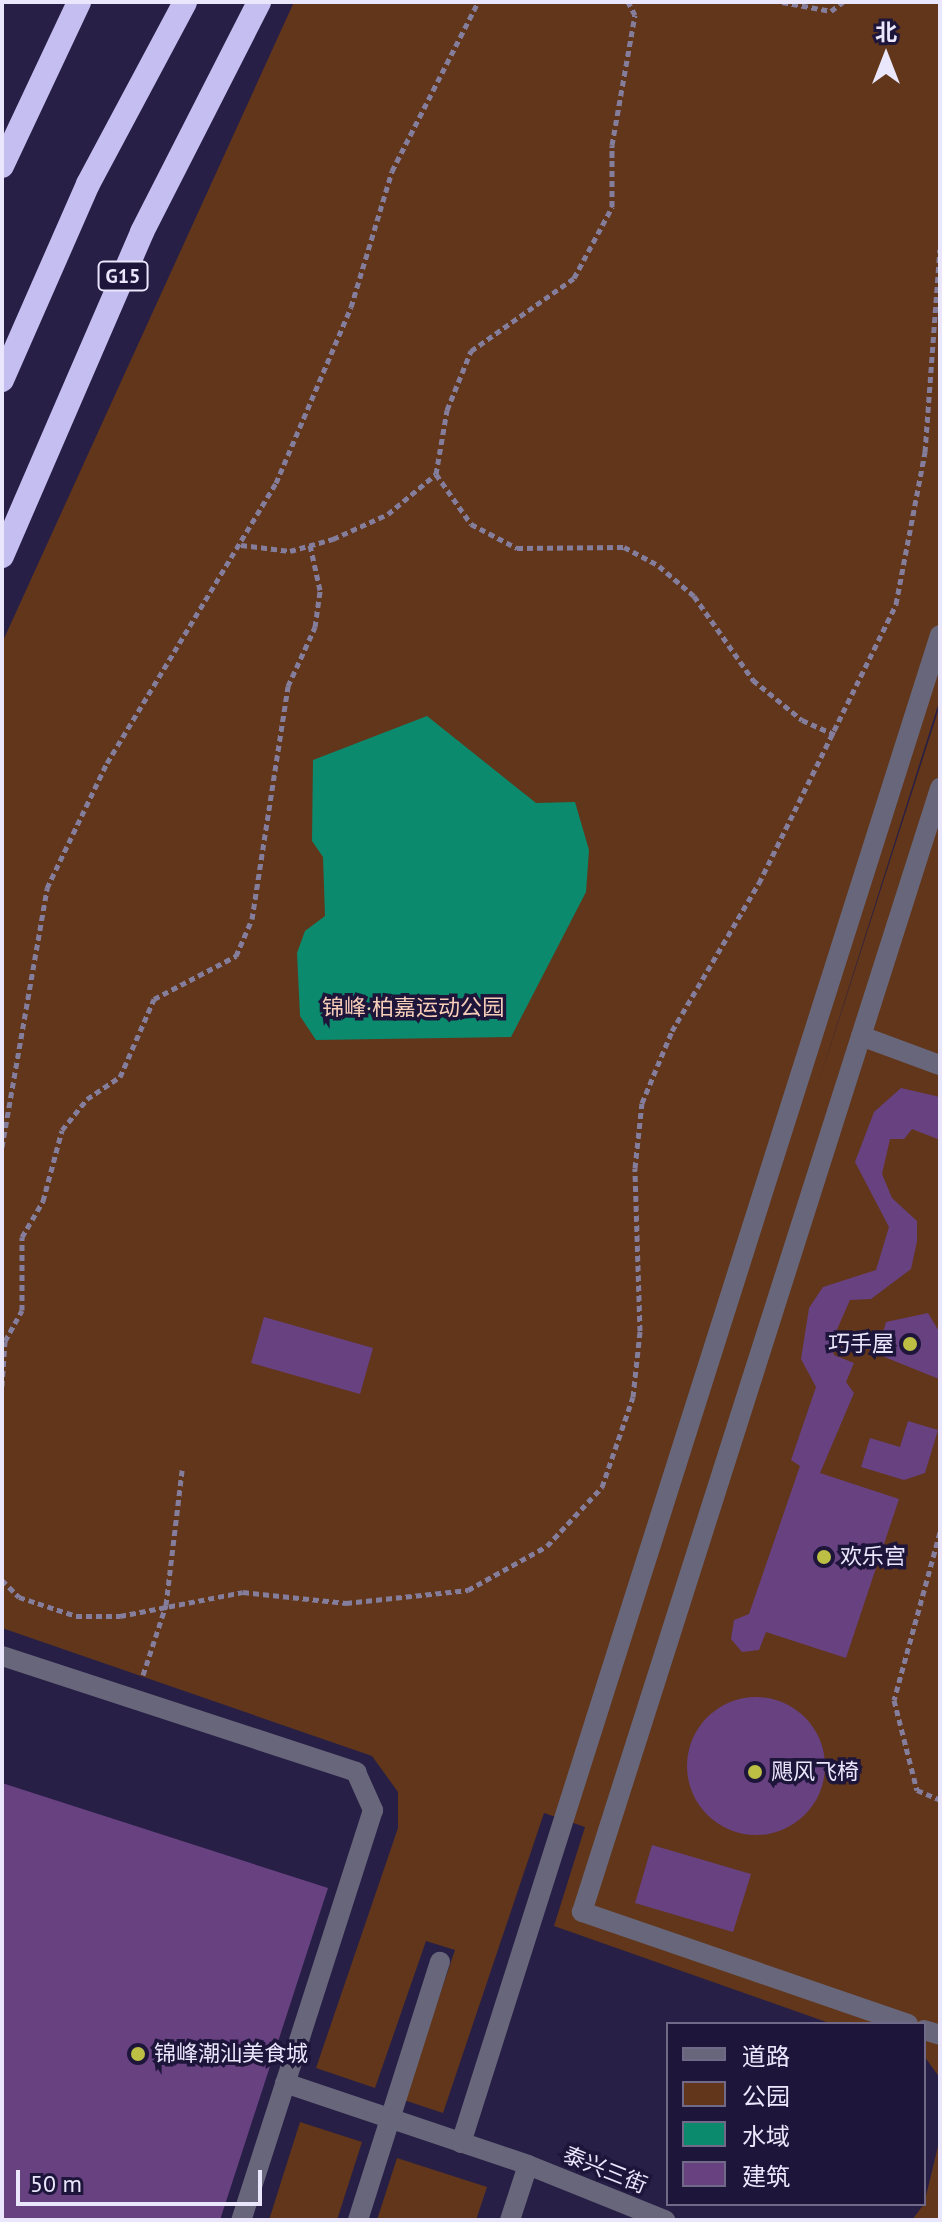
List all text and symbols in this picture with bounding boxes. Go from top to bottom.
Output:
north arrow [846,16,926,96]
text: 北 [875,18,897,46]
road number: G15 [97,260,149,292]
park label: 锦峰·柏嘉运动公园 [322,995,504,1021]
place label: 巧手屋 [828,1331,894,1357]
marker: 巧手屋 [901,1335,919,1353]
place label: 欢乐宫 [840,1544,906,1570]
marker: 欢乐宫 [815,1548,833,1566]
place label: 飓风飞椅 [771,1759,859,1785]
marker: 飓风飞椅 [746,1763,764,1781]
legend [666,2022,926,2206]
place label: 锦峰潮汕美食城 [154,2041,308,2067]
text: 道路 [742,2041,790,2072]
marker: 锦峰潮汕美食城 [129,2045,147,2063]
text: 公园 [742,2081,790,2112]
text: 水域 [742,2121,790,2152]
street label: 泰兴三街 [559,2141,651,2199]
scale bar [20,2154,266,2204]
text: 建筑 [742,2161,790,2192]
text: 50 m [30,2168,82,2199]

